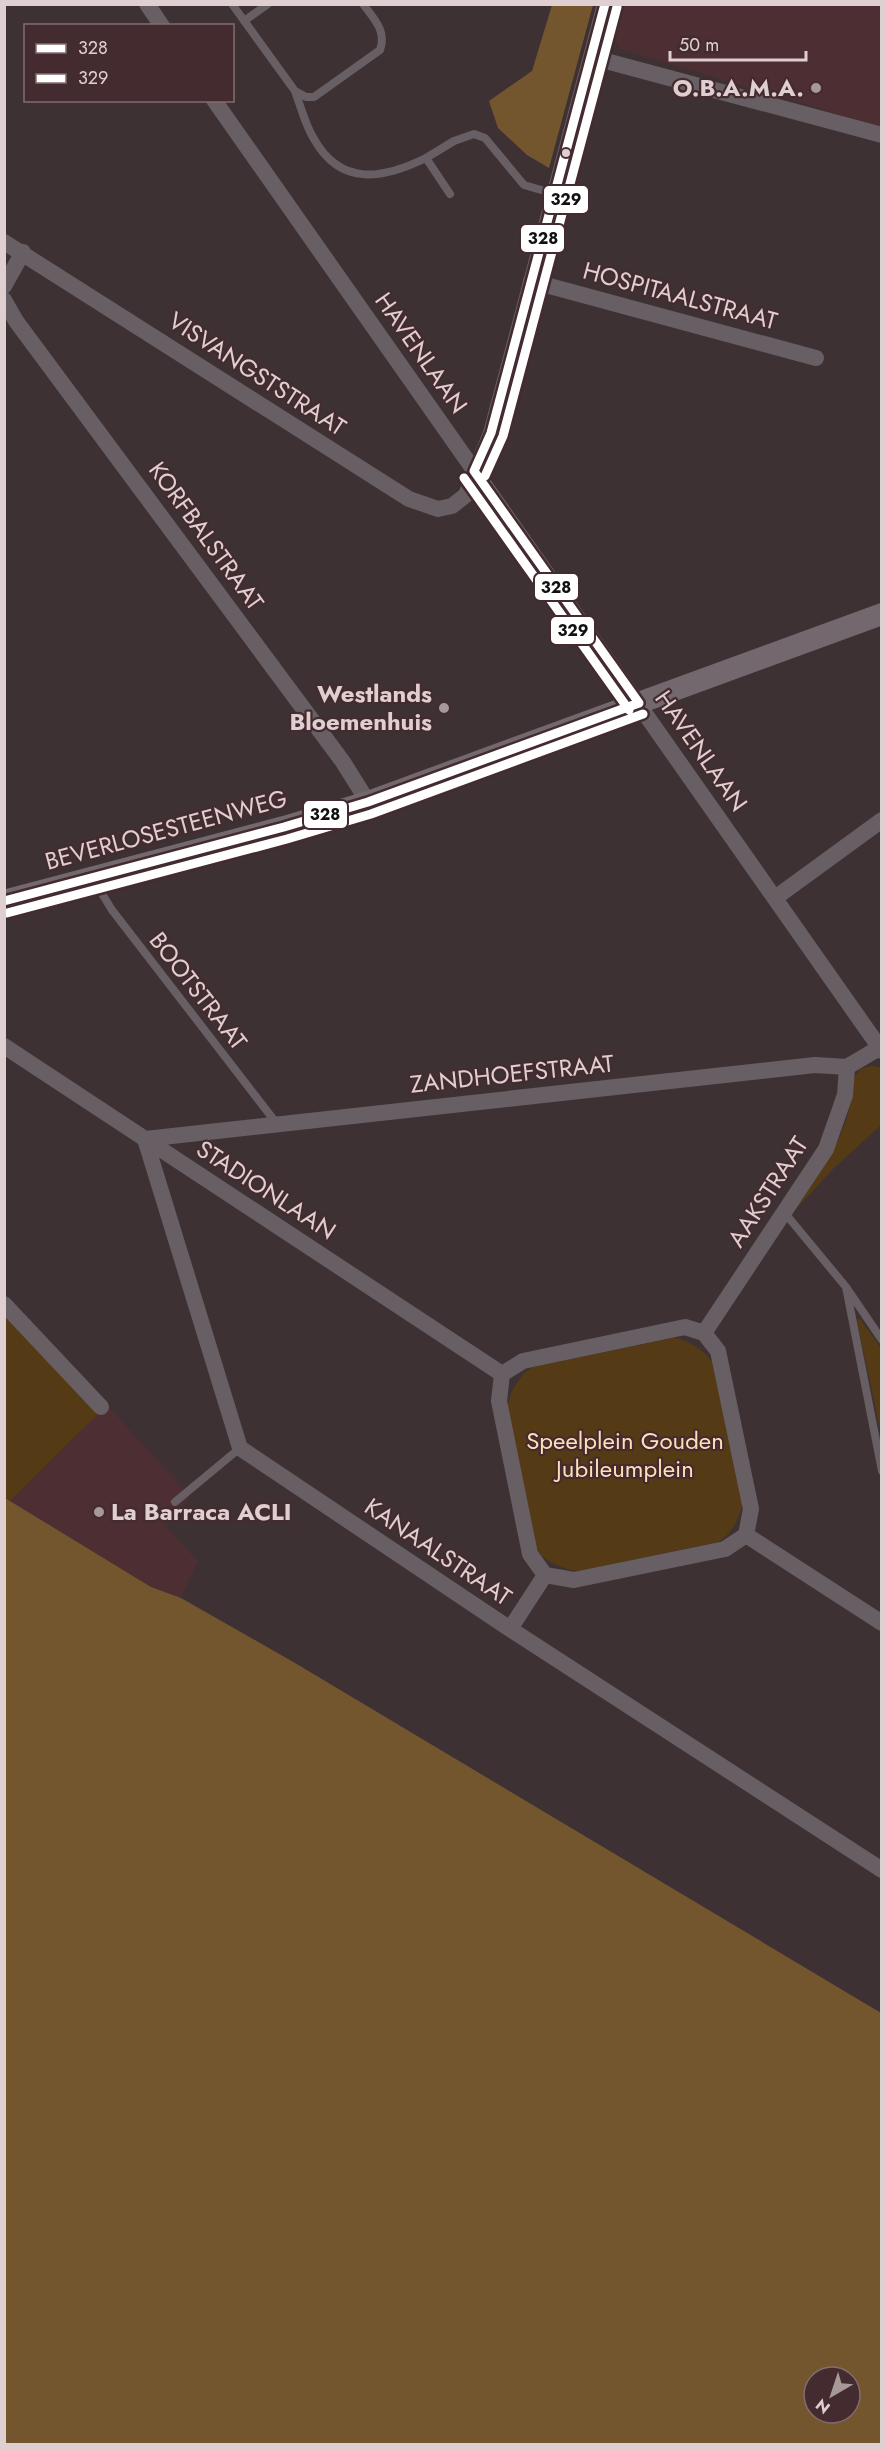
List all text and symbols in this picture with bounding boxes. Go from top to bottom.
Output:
legend [24,24,234,102]
scale bar [670,24,806,62]
text: 50 m [679,32,719,58]
text: 328 [78,35,108,61]
text: 329 [78,65,108,91]
place label: O.B.A.M.A. [673,70,804,105]
marker: O.B.A.M.A. [809,81,823,95]
unlabelled marker [560,147,572,159]
line badge: 329 [543,185,589,214]
text: 329 [550,188,582,211]
line badge: 328 [520,224,565,253]
text: 328 [528,227,558,250]
street label: HOSPITAALSTRAAT [579,253,781,338]
street label: HAVENLAAN [367,285,476,420]
street label: VISVANGSTSTRAAT [162,303,353,444]
street label: KORFBALSTRAAT [140,454,272,617]
line badge: 328 [534,573,579,601]
text: 328 [541,576,571,599]
line badge: 329 [550,616,595,645]
text: 329 [557,619,589,642]
place label: Westlands Bloemenhuis [289,676,432,739]
street label: HAVENLAAN [647,683,756,818]
marker: Westlands Bloemenhuis [437,701,451,715]
street label: BEVERLOSESTEENWEG [41,780,291,879]
line badge: 328 [303,800,348,829]
text: 328 [310,803,340,826]
street label: BOOTSTRAAT [141,924,256,1057]
street label: ZANDHOEFSTRAAT [408,1045,616,1102]
street label: AAKSTRAAT [719,1130,816,1254]
street label: STADIONLAAN [190,1131,343,1248]
park label: Speelplein Gouden Jubileumplein [526,1423,724,1486]
street label: KANAALSTRAAT [358,1489,519,1614]
place label: La Barraca ACLI [111,1494,291,1529]
marker: La Barraca ACLI [92,1505,106,1519]
north arrow [802,2365,862,2425]
text: N [811,2393,835,2419]

